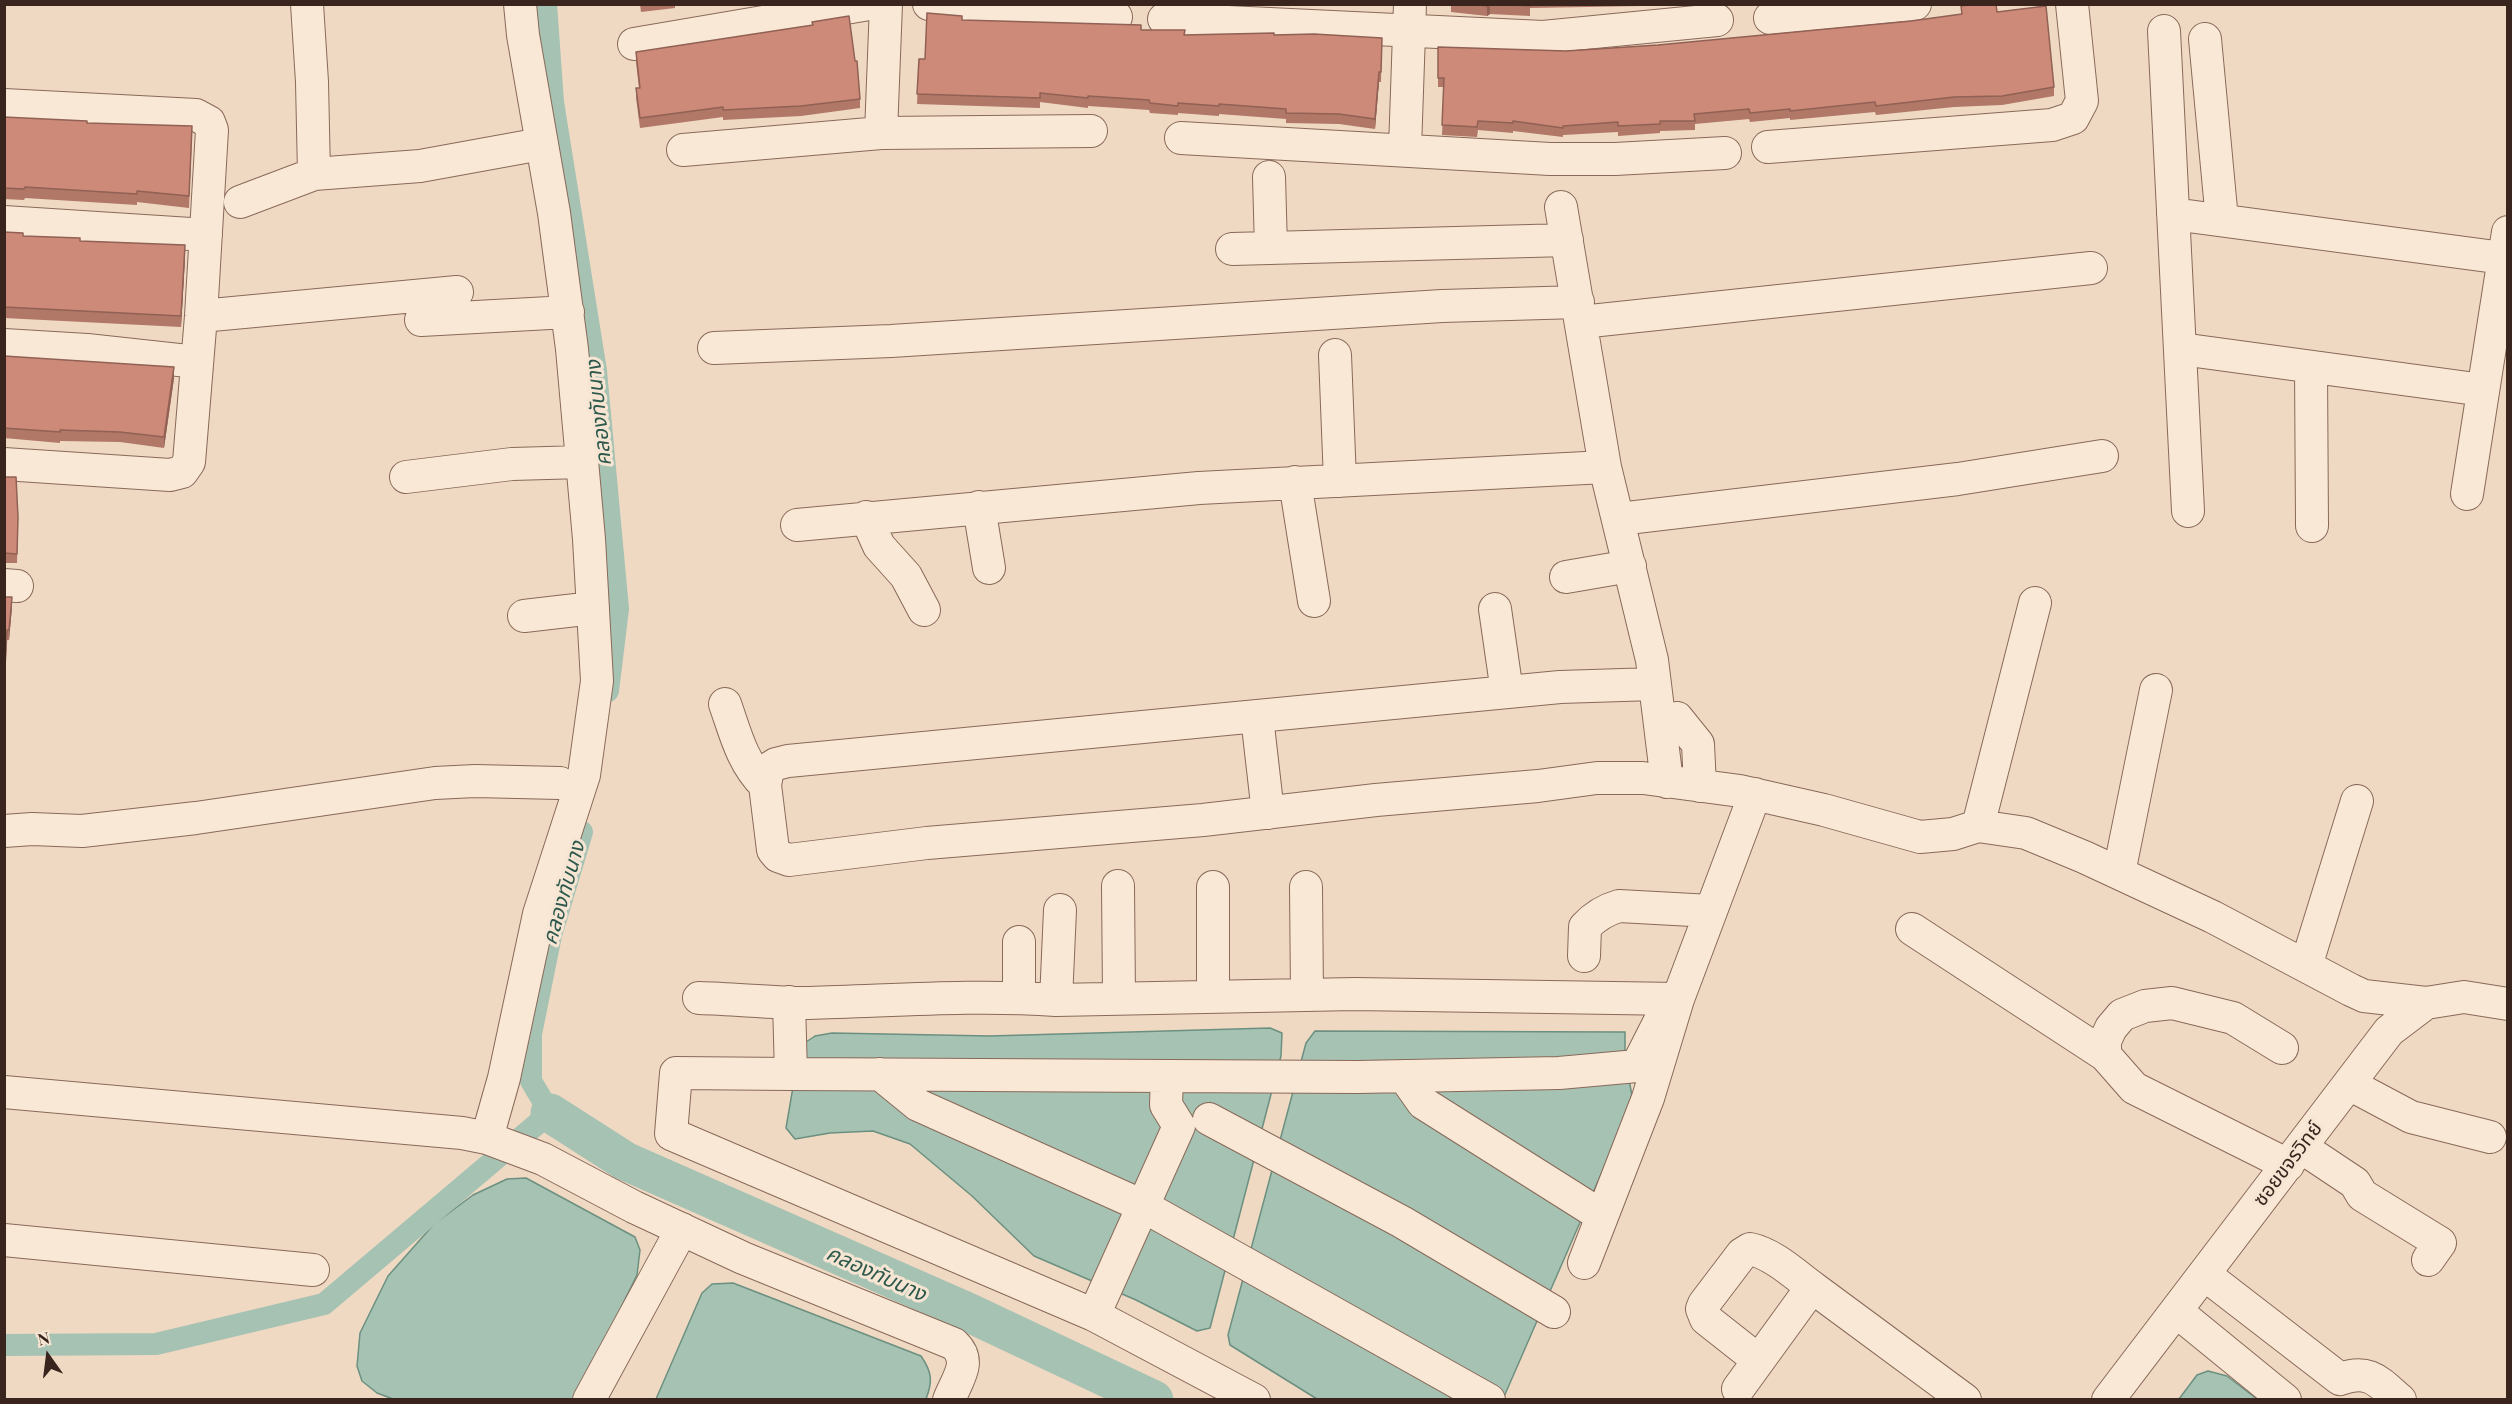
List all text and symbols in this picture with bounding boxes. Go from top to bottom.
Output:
water label: คลองทับนาง [581,359,617,467]
water label: คลองทับนาง [537,838,591,948]
street label: ซอยขจรวิทย์ [2248,1117,2328,1211]
water label: คลองทับนาง [822,1241,930,1307]
north arrow [18,1326,78,1386]
text: N [35,1326,52,1350]

